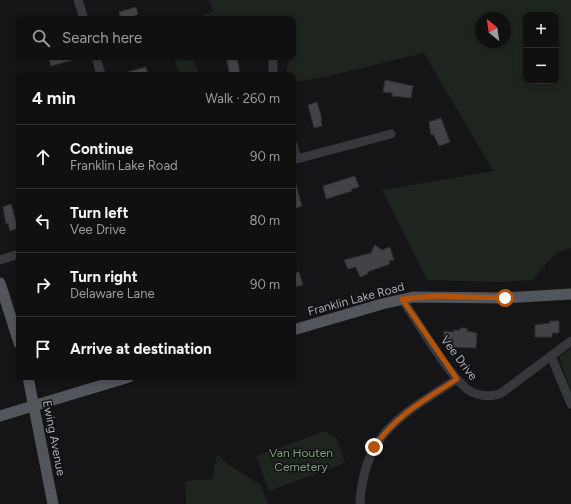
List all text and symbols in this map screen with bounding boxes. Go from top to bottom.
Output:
north arrow [475,12,511,48]
map controls [523,12,559,84]
button: + [523,12,559,48]
search box [16,16,296,60]
icon: search [30,27,52,49]
text: Search here [62,29,142,47]
button: − [523,48,559,84]
text: 4 min [32,88,76,108]
text: Walk · 260 m [205,91,280,106]
text: Continue [70,140,133,158]
icon: ahead [32,146,54,168]
text: 90 m [250,149,280,164]
text: Franklin Lake Road [70,158,178,173]
text: Turn left [70,204,128,222]
icon: left [32,210,54,232]
text: 80 m [249,213,280,228]
text: Vee Drive [70,222,126,237]
text: Turn right [70,268,138,286]
icon: right [32,274,54,296]
text: 90 m [250,277,280,292]
street label: Franklin Lake Road [306,279,406,319]
text: Delaware Lane [70,286,155,301]
route start [496,289,514,307]
street label: Vee Drive [438,333,480,383]
icon: arrive [32,338,54,360]
text: Arrive at destination [70,340,211,358]
street label: Ewing Avenue [40,399,68,477]
route end [365,438,383,456]
park label: Van Houten Cemetery [269,446,333,474]

